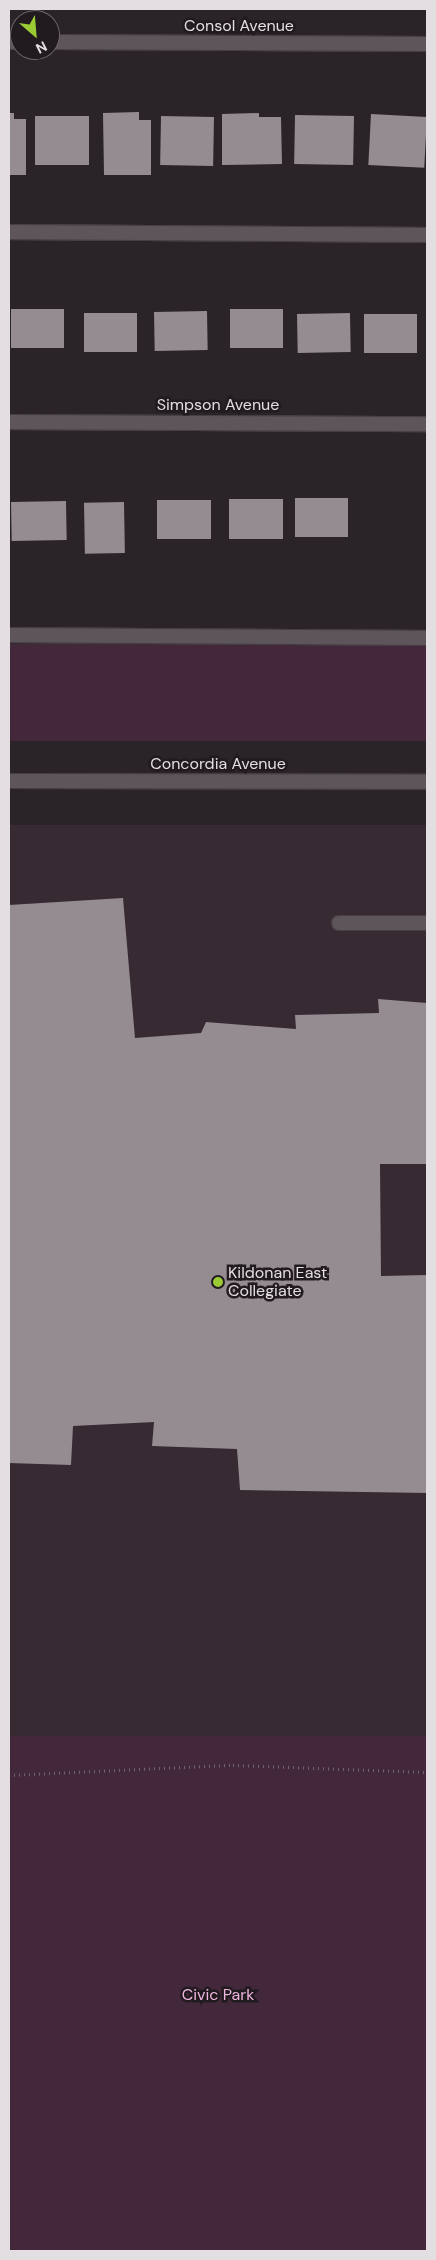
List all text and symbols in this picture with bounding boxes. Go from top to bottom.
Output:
north arrow [10,10,60,60]
street label: Consol Avenue [184,16,294,36]
text: N [33,37,50,58]
street label: Simpson Avenue [157,395,279,415]
street label: Concordia Avenue [150,754,286,774]
place label: Kildonan East Collegiate [228,1263,327,1301]
marker: Kildonan East Collegiate [212,1276,224,1288]
park label: Civic Park [182,1985,254,2005]

